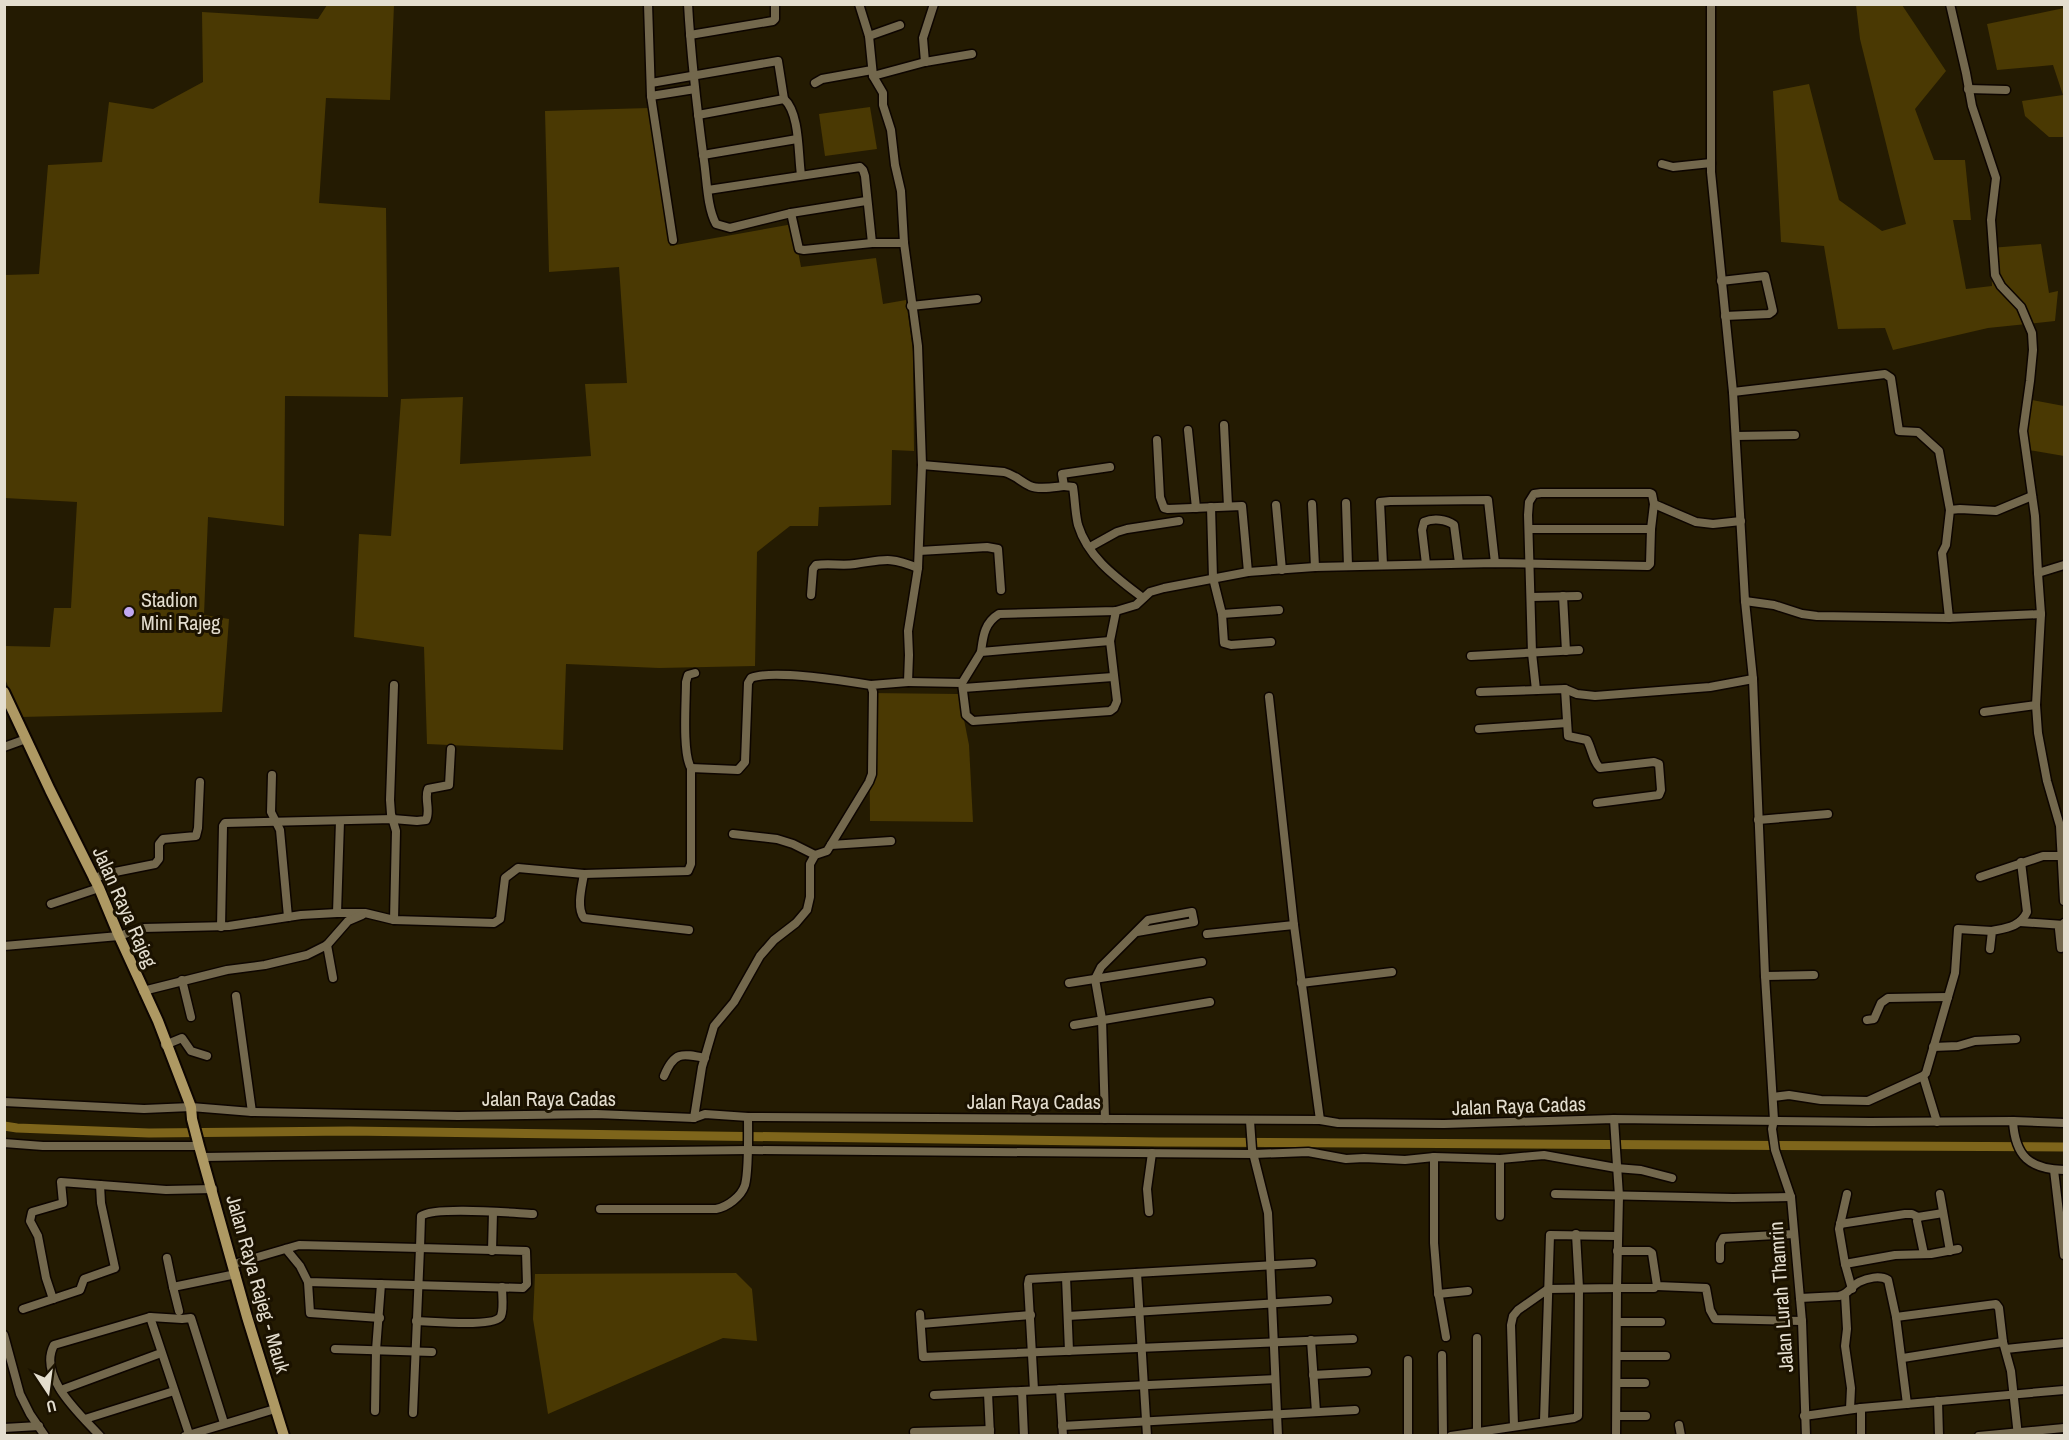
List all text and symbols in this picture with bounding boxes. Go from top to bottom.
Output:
place label: Stadion Mini Rajeg [141,586,220,636]
marker: Stadion Mini Rajeg [122,605,136,619]
street label: Jalan Raya Rajeg [87,842,164,971]
street label: Jalan Raya Cadas [482,1085,616,1112]
street label: Jalan Raya Cadas [967,1088,1101,1115]
street label: Jalan Raya Cadas [1452,1090,1586,1121]
street label: Jalan Raya Rajeg - Mauk [220,1192,297,1377]
street label: Jalan Lurah Thamrin [1762,1221,1799,1373]
north arrow [18,1362,78,1422]
text: U [44,1395,58,1418]

